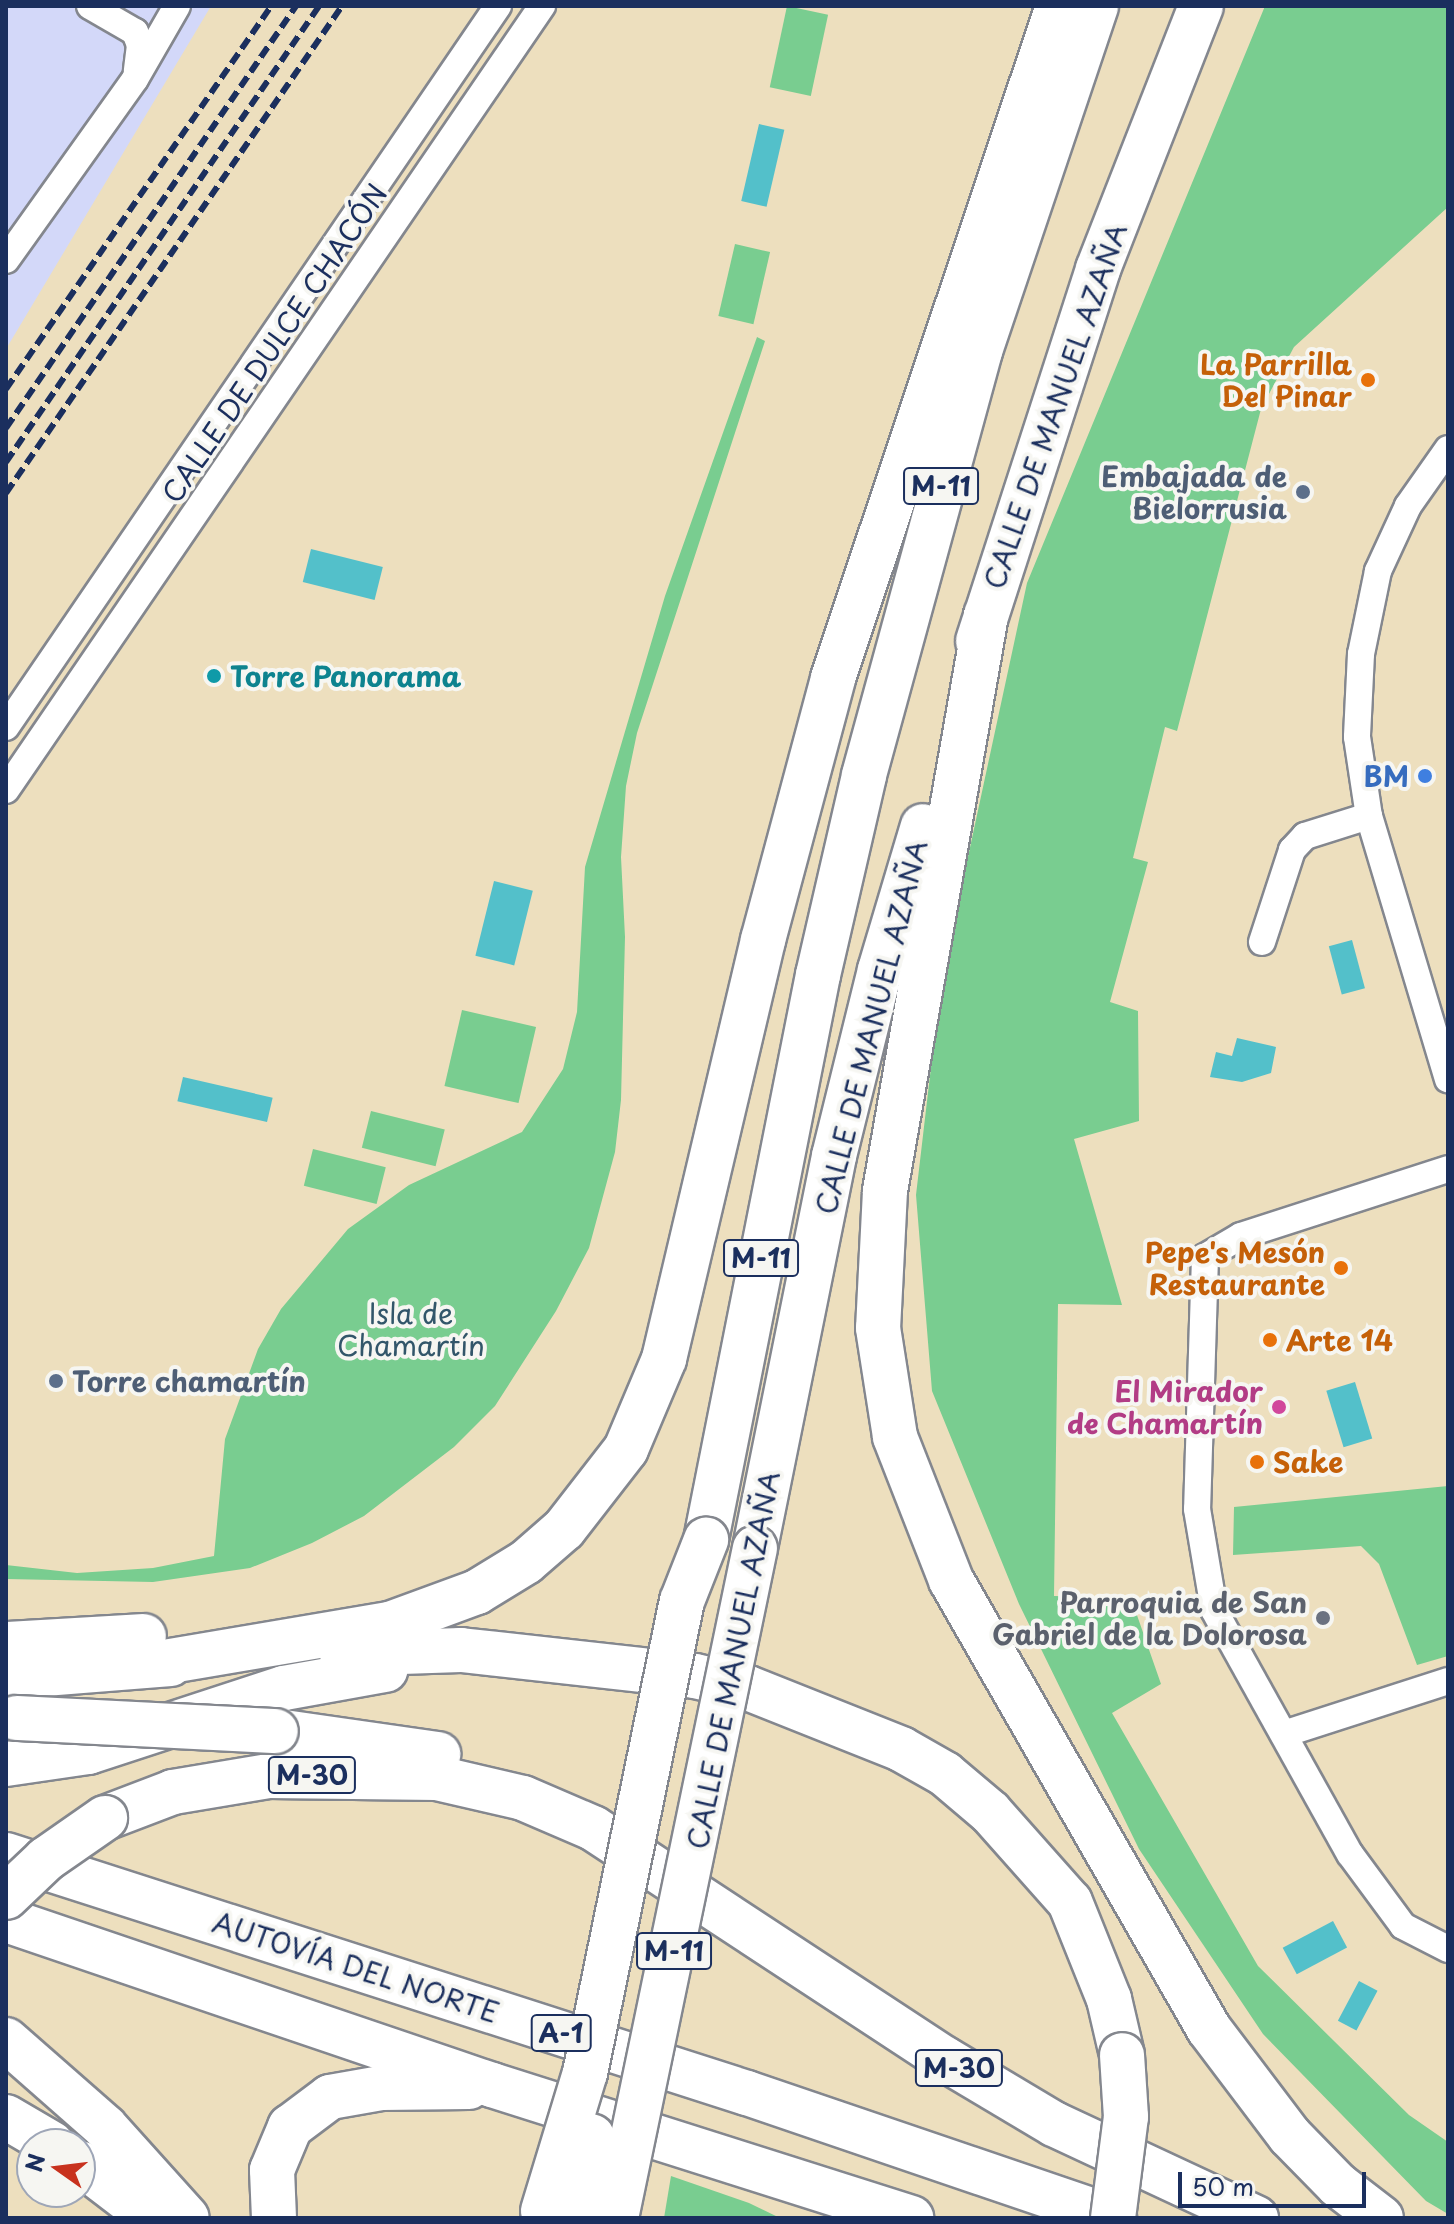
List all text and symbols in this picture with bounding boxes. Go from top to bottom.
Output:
street label: CALLE DE DULCE CHACÓN [152,173,396,513]
street label: CALLE DE MANUEL AZAÑA [976,217,1134,595]
place label: La Parrilla Del Pinar [1199,347,1352,413]
marker: La Parrilla Del Pinar [1359,371,1377,389]
place label: Embajada de Bielorrusia [1101,459,1287,525]
road number: M-11 [903,464,979,508]
marker: Embajada de Bielorrusia [1294,483,1312,501]
place label: Torre Panorama [230,659,463,693]
marker: Torre Panorama [205,667,223,685]
place label: BM [1364,759,1409,793]
marker: BM [1416,767,1434,785]
street label: CALLE DE MANUEL AZAÑA [808,835,934,1219]
place label: Pepe's Mesón Restaurante [1144,1235,1325,1301]
road number: M-11 [723,1236,799,1280]
marker: Pepe's Mesón Restaurante [1332,1259,1350,1277]
park label: Isla de Chamartín [337,1296,485,1362]
place label: Arte 14 [1286,1323,1393,1357]
marker: Arte 14 [1261,1331,1279,1349]
place label: Torre chamartín [72,1364,307,1398]
marker: Torre chamartín [47,1372,65,1390]
place label: El Mirador de Chamartín [1065,1374,1263,1440]
marker: El Mirador de Chamartín [1270,1398,1288,1416]
place label: Sake [1273,1445,1343,1479]
marker: Sake [1248,1453,1266,1471]
street label: CALLE DE MANUEL AZAÑA [679,1466,787,1854]
place label: Parroquia de San Gabriel de la Dolorosa [991,1585,1307,1651]
marker: Parroquia de San Gabriel de la Dolorosa [1314,1609,1332,1627]
road number: M-30 [266,1753,358,1797]
street label: AUTOVÍA DEL NORTE [206,1904,506,2030]
road number: M-11 [636,1929,712,1973]
road number: A-1 [529,2011,593,2055]
road number: M-30 [913,2046,1005,2090]
north arrow [16,2128,96,2208]
text: N [16,2150,52,2175]
scale bar [1182,2156,1370,2206]
text: 50 m [1192,2168,1254,2204]

